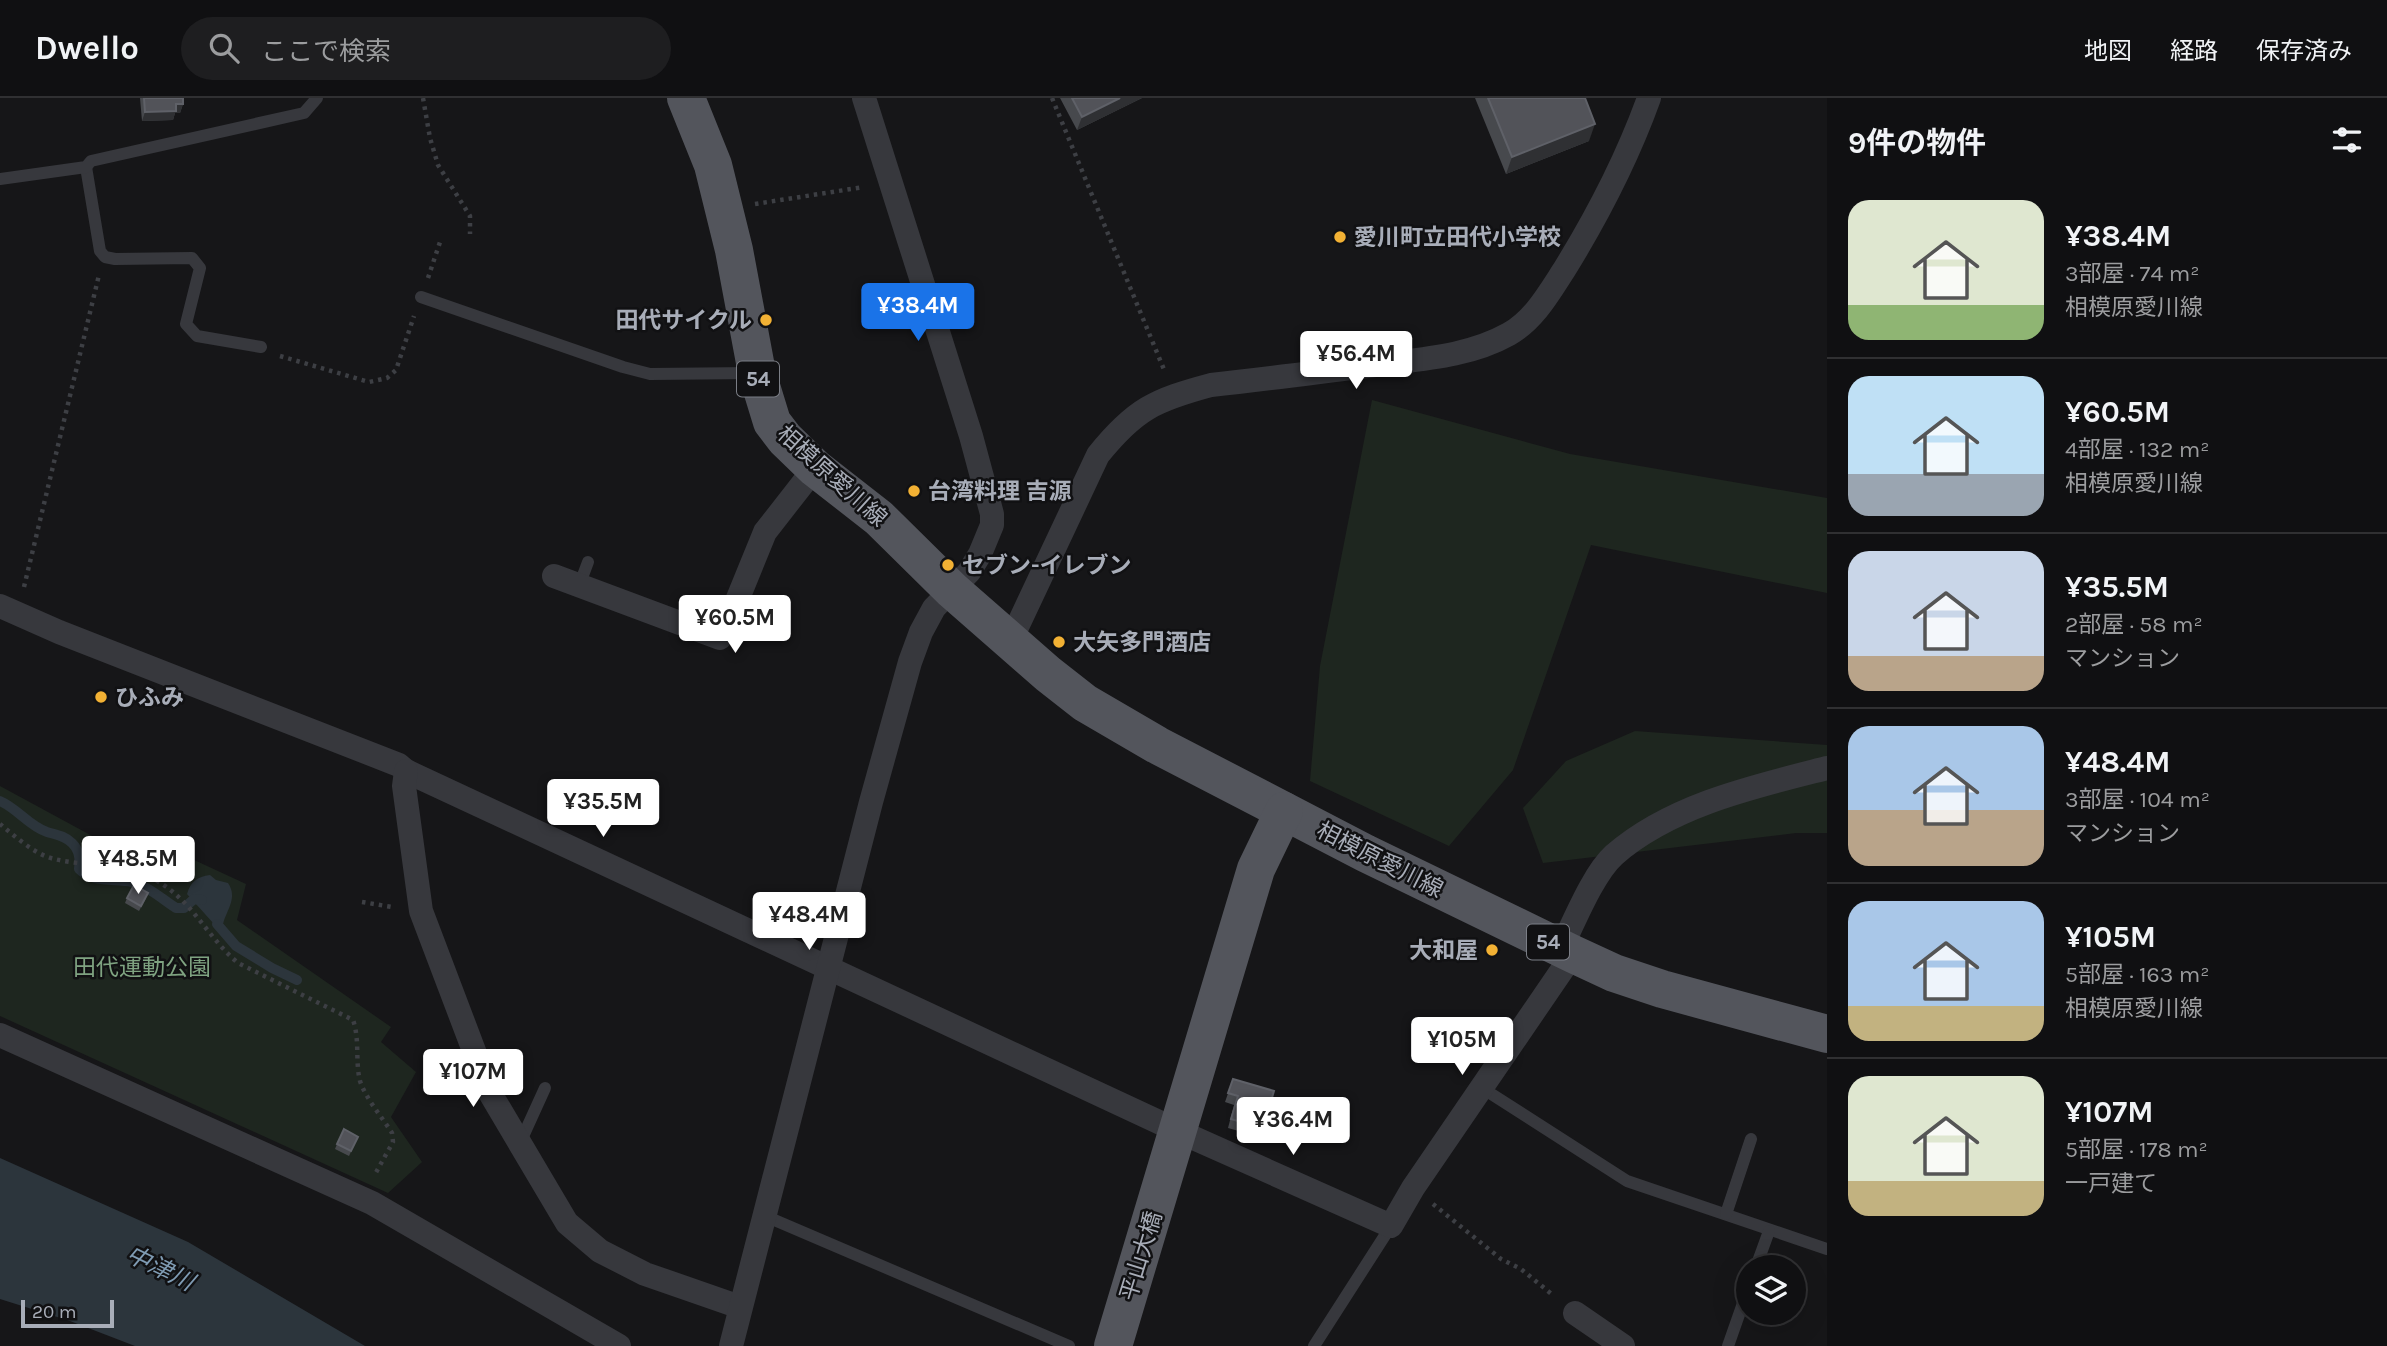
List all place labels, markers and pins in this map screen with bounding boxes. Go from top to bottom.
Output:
place label: 愛川町立田代小学校 [1354,224,1561,251]
marker: 愛川町立田代小学校 [1332,229,1348,245]
pin: ¥38.4M [861,284,975,343]
place label: 田代サイクル [615,307,752,334]
marker: 田代サイクル [758,312,774,328]
pin: ¥56.4M [1299,331,1413,391]
place label: 台湾料理 吉源 [928,478,1072,505]
marker: 台湾料理 吉源 [906,483,922,499]
place label: セブン-イレブン [962,552,1132,579]
marker: セブン-イレブン [940,557,956,573]
pin: ¥60.5M [678,596,792,655]
place label: 大矢多門酒店 [1073,629,1211,656]
marker: 大矢多門酒店 [1051,634,1067,650]
place label: ひふみ [115,684,184,711]
marker: ひふみ [93,689,109,705]
pin: ¥35.5M [546,780,660,839]
pin: ¥48.5M [81,836,195,896]
pin: ¥48.4M [752,892,866,952]
place label: 大和屋 [1409,937,1478,964]
marker: 大和屋 [1484,942,1500,958]
pin: ¥105M [1413,1018,1511,1077]
pin: ¥107M [424,1049,522,1109]
pin: ¥36.4M [1236,1098,1350,1157]

